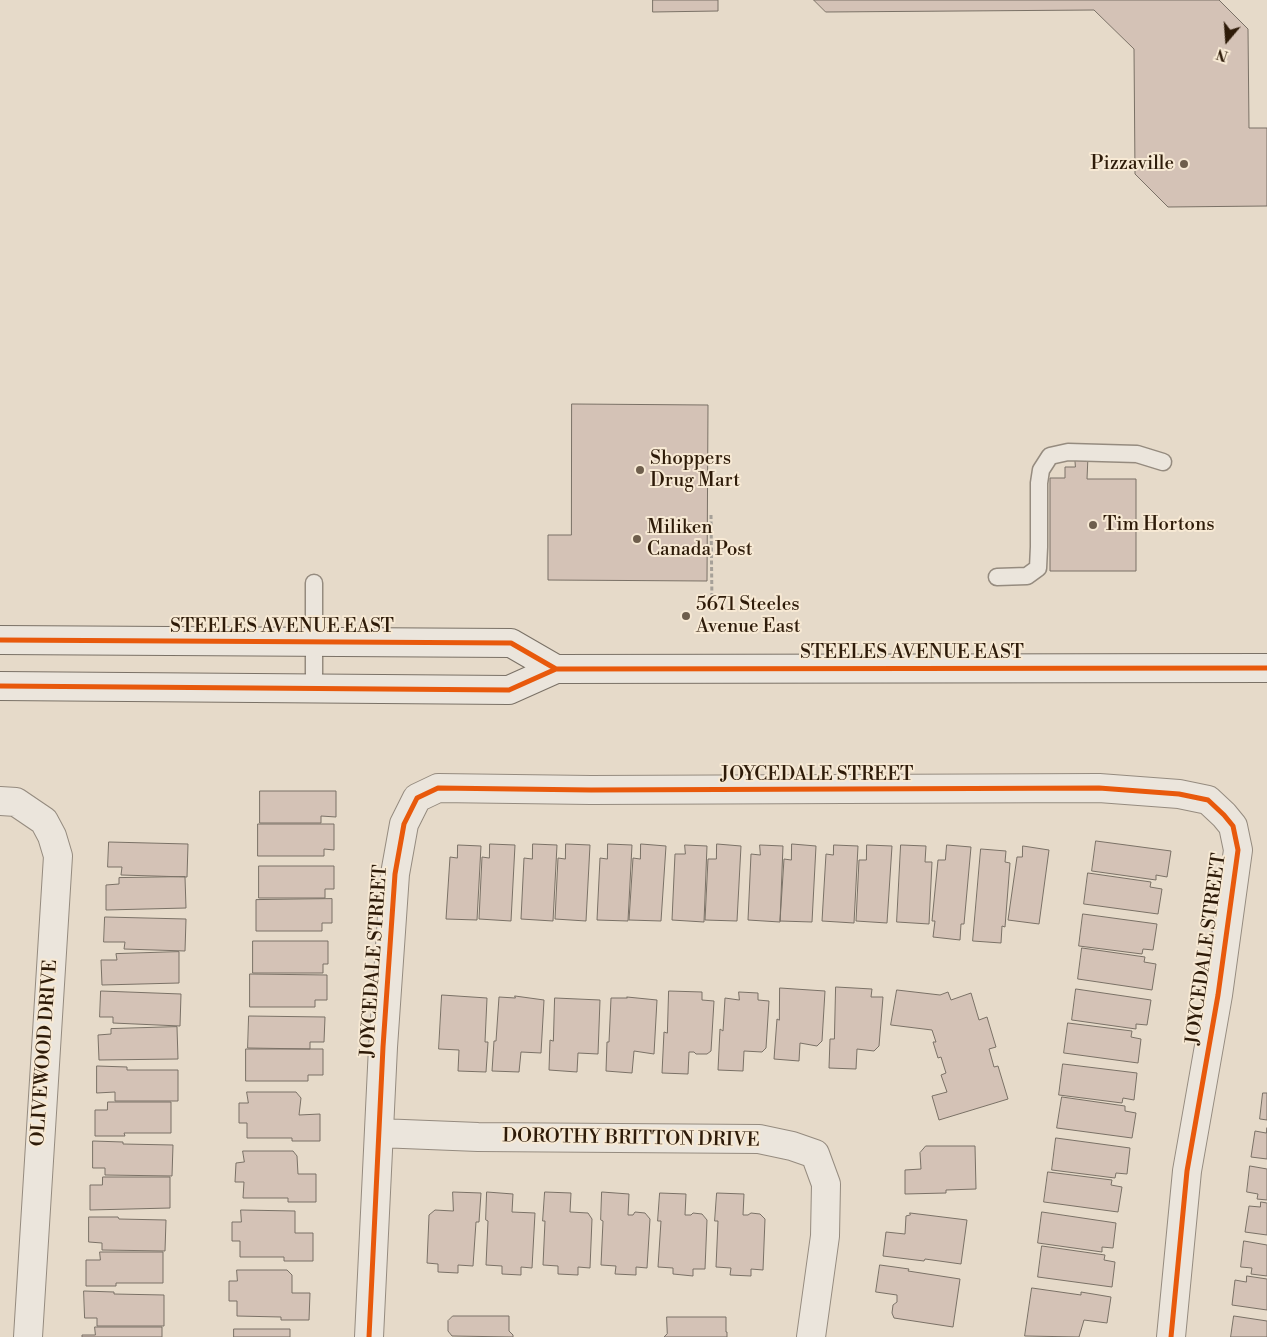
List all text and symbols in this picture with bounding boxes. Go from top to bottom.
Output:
north arrow [1202,15,1252,65]
text: N [1214,44,1230,65]
place label: Pizzaville [1090,153,1174,175]
marker: Pizzaville [1178,158,1190,170]
place label: Shoppers Drug Mart [650,448,740,492]
marker: Shoppers Drug Mart [634,464,646,476]
place label: Tim Hortons [1103,514,1215,536]
place label: Miliken Canada Post [647,517,753,561]
marker: Tim Hortons [1087,519,1099,531]
marker: Miliken Canada Post [631,533,643,545]
place label: 5671 Steeles Avenue East [696,594,800,638]
marker: 5671 Steeles Avenue East [680,610,692,622]
street label: STEELES AVENUE EAST [170,616,394,638]
street label: STEELES AVENUE EAST [800,642,1024,664]
street label: JOYCEDALE STREET [721,764,913,786]
street label: JOYCEDALE STREET [1182,852,1232,1046]
street label: JOYCEDALE STREET [357,864,393,1058]
street label: OLIVEWOOD DRIVE [27,959,63,1147]
street label: DOROTHY BRITTON DRIVE [502,1125,760,1153]

